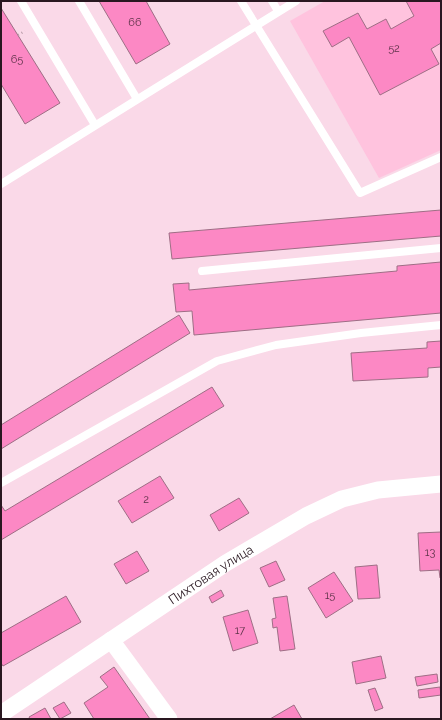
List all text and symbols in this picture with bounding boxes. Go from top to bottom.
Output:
house number: 66 [128,16,142,29]
house number: 52 [388,42,400,55]
house number: 65 [11,53,23,66]
house number: 2 [143,493,149,506]
street label: Пихтовая улица [166,542,256,608]
house number: 13 [425,546,435,559]
house number: 15 [325,589,335,602]
house number: 17 [235,624,245,637]

